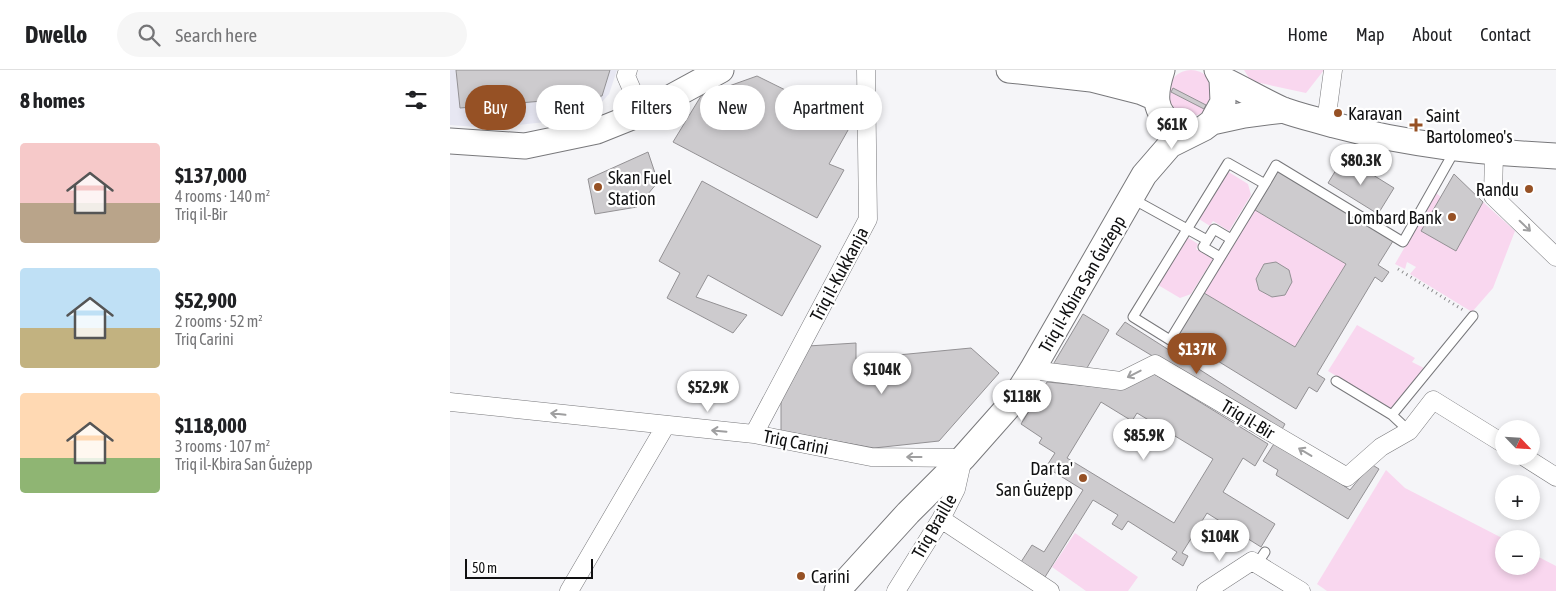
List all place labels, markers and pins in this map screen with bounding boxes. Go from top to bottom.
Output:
place label: Karavan [1348,103,1403,124]
place label: Saint Bartolomeo's [1426,105,1513,147]
marker: Karavan [1332,107,1344,119]
pin: $61K [1142,108,1202,150]
marker: Saint Bartolomeo's [1410,119,1422,131]
pin: $80.3K [1320,144,1402,186]
place label: Skan Fuel Station [608,167,672,209]
place label: Randu [1476,179,1519,200]
marker: Skan Fuel Station [592,181,604,193]
marker: Randu [1523,183,1535,195]
place label: Lombard Bank [1347,207,1442,228]
marker: Lombard Bank [1446,211,1458,223]
pin: $137K [1162,332,1232,375]
pin: $104K [847,352,917,395]
pin: $52.9K [667,370,749,413]
pin: $118K [987,380,1057,422]
pin: $85.9K [1103,418,1185,461]
place label: Dar ta' San Ġużepp [996,458,1073,500]
marker: Dar ta' San Ġużepp [1077,472,1089,484]
pin: $104K [1185,520,1255,562]
place label: Carini [811,566,850,587]
marker: Carini [795,570,807,582]

